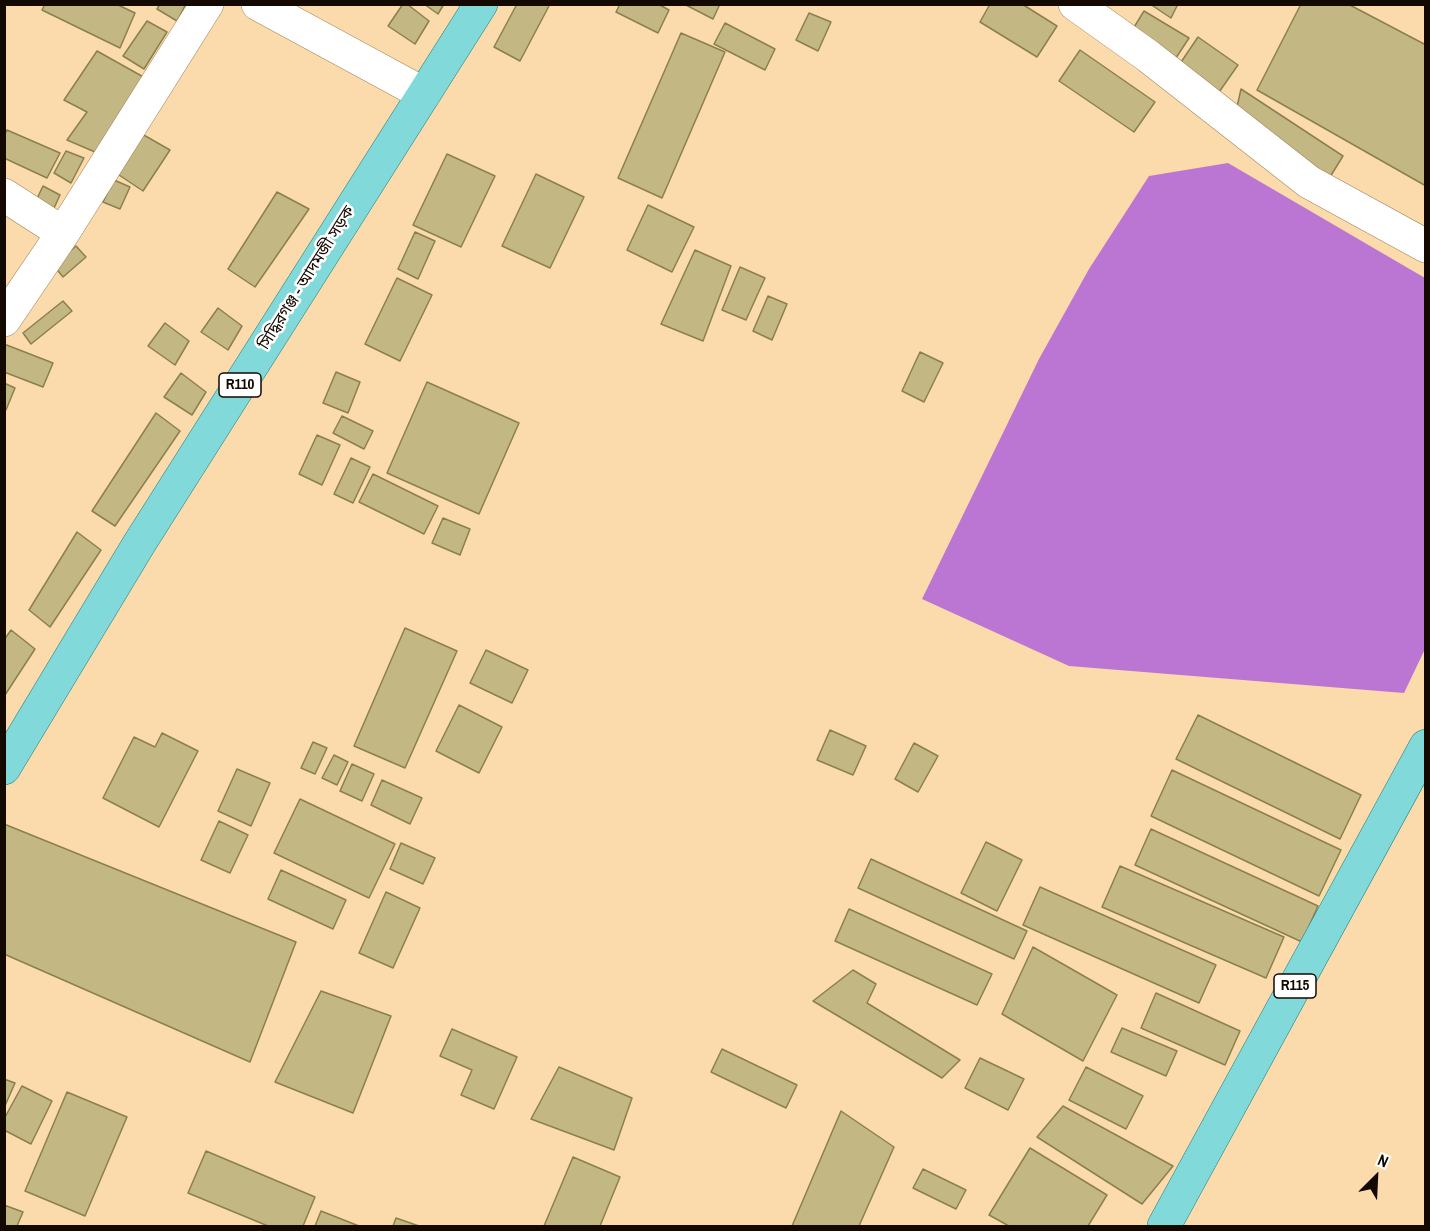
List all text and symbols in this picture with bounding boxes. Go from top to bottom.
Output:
street label: সিদ্ধিরগঞ্জ - আদমজী সড়ক [255,203,359,353]
road number: R110 [219,373,261,397]
road number: R115 [1274,974,1316,998]
north arrow [1346,1147,1406,1207]
text: N [1375,1149,1392,1173]

